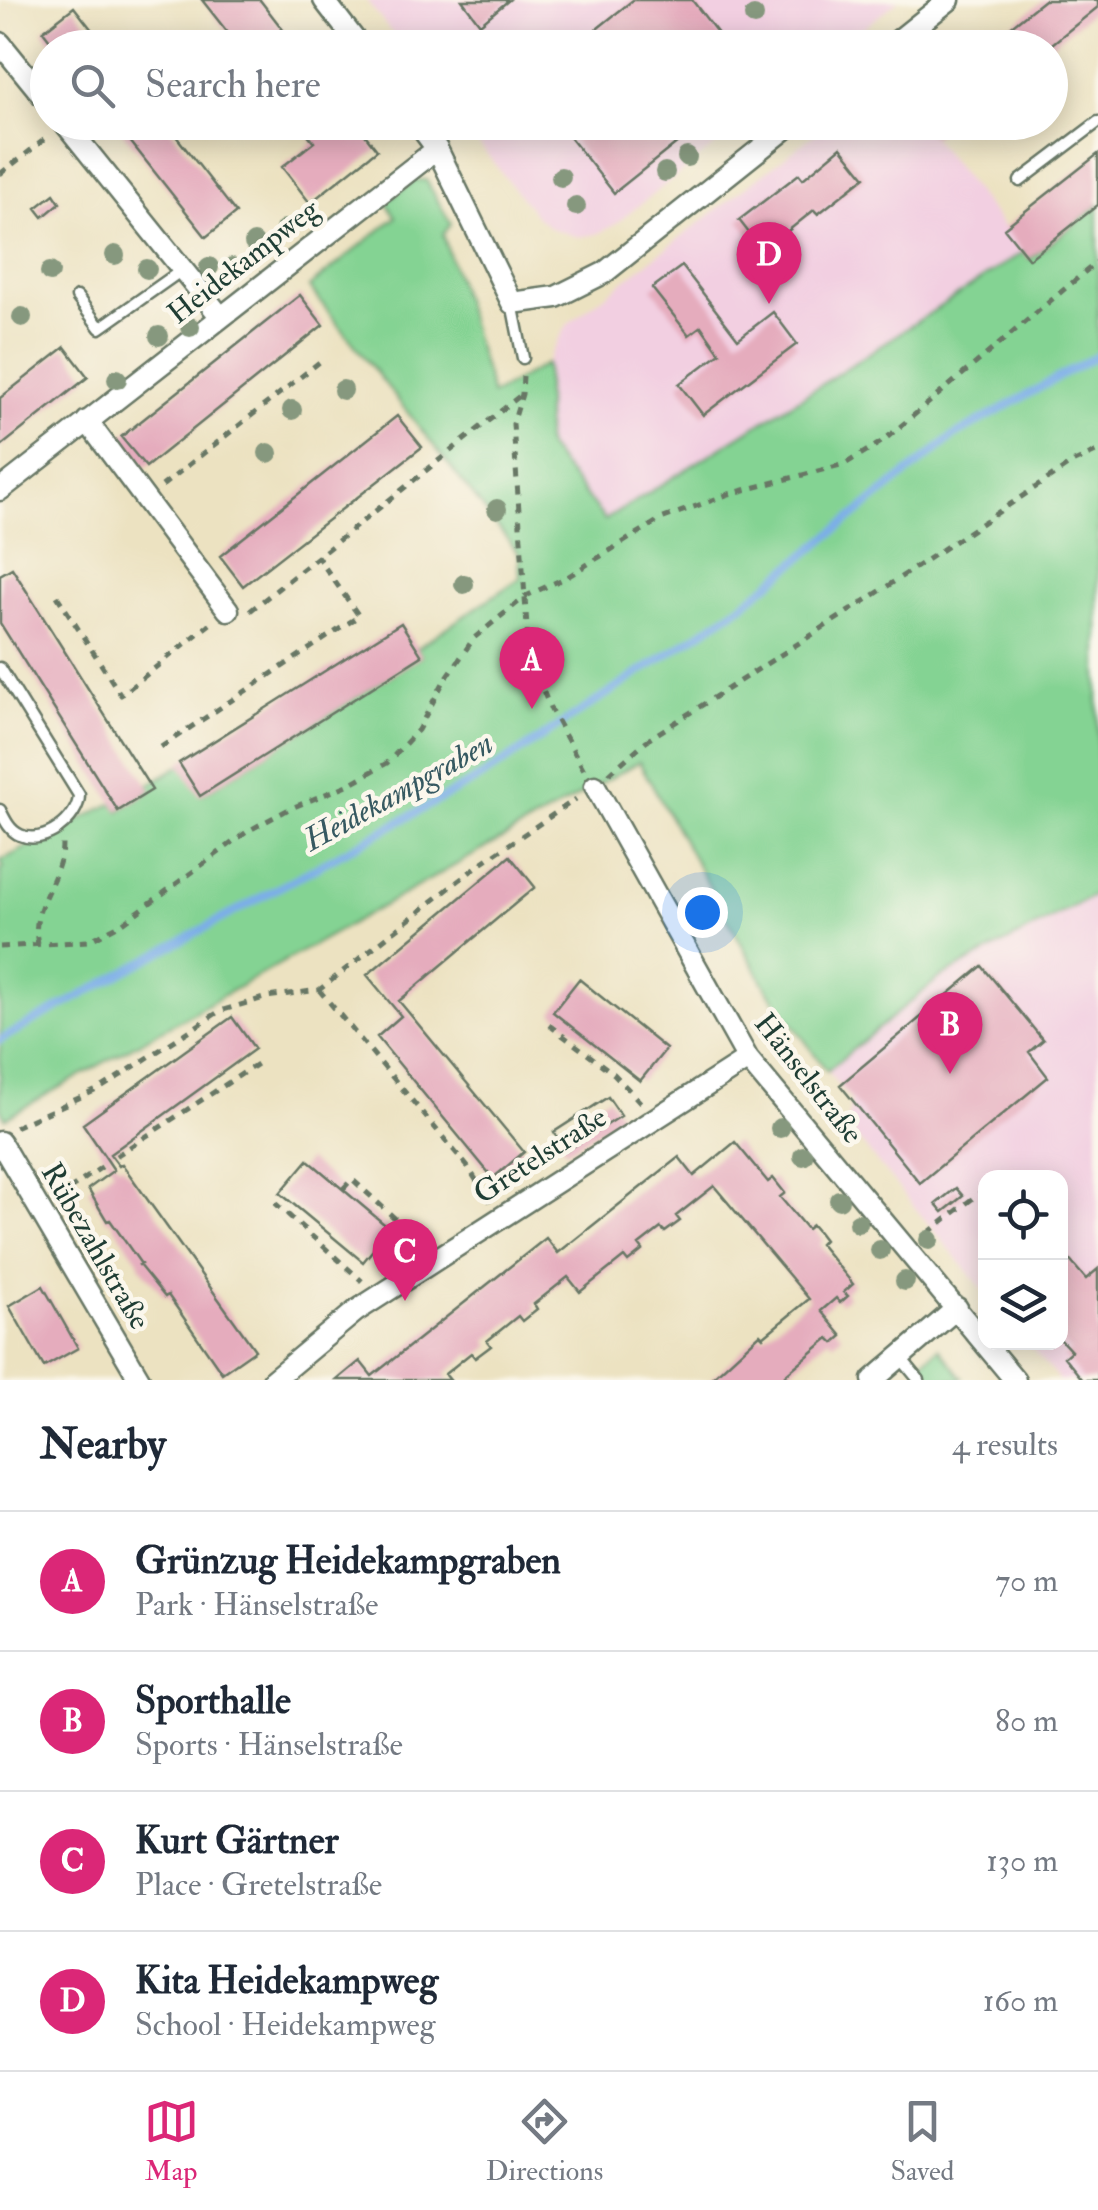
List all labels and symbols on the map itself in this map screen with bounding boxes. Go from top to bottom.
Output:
street label: Heidekampweg [160,190,327,332]
pin: D [736,222,802,304]
pin: A [500,626,564,709]
water label: Heidekampgraben [295,723,500,861]
your location [677,887,728,938]
pin: B [918,992,982,1074]
street label: Hänselstraße [746,1006,871,1151]
street label: Gretelstraße [467,1099,614,1212]
street label: Rübezahlstraße [33,1156,158,1336]
pin: C [372,1218,438,1301]

